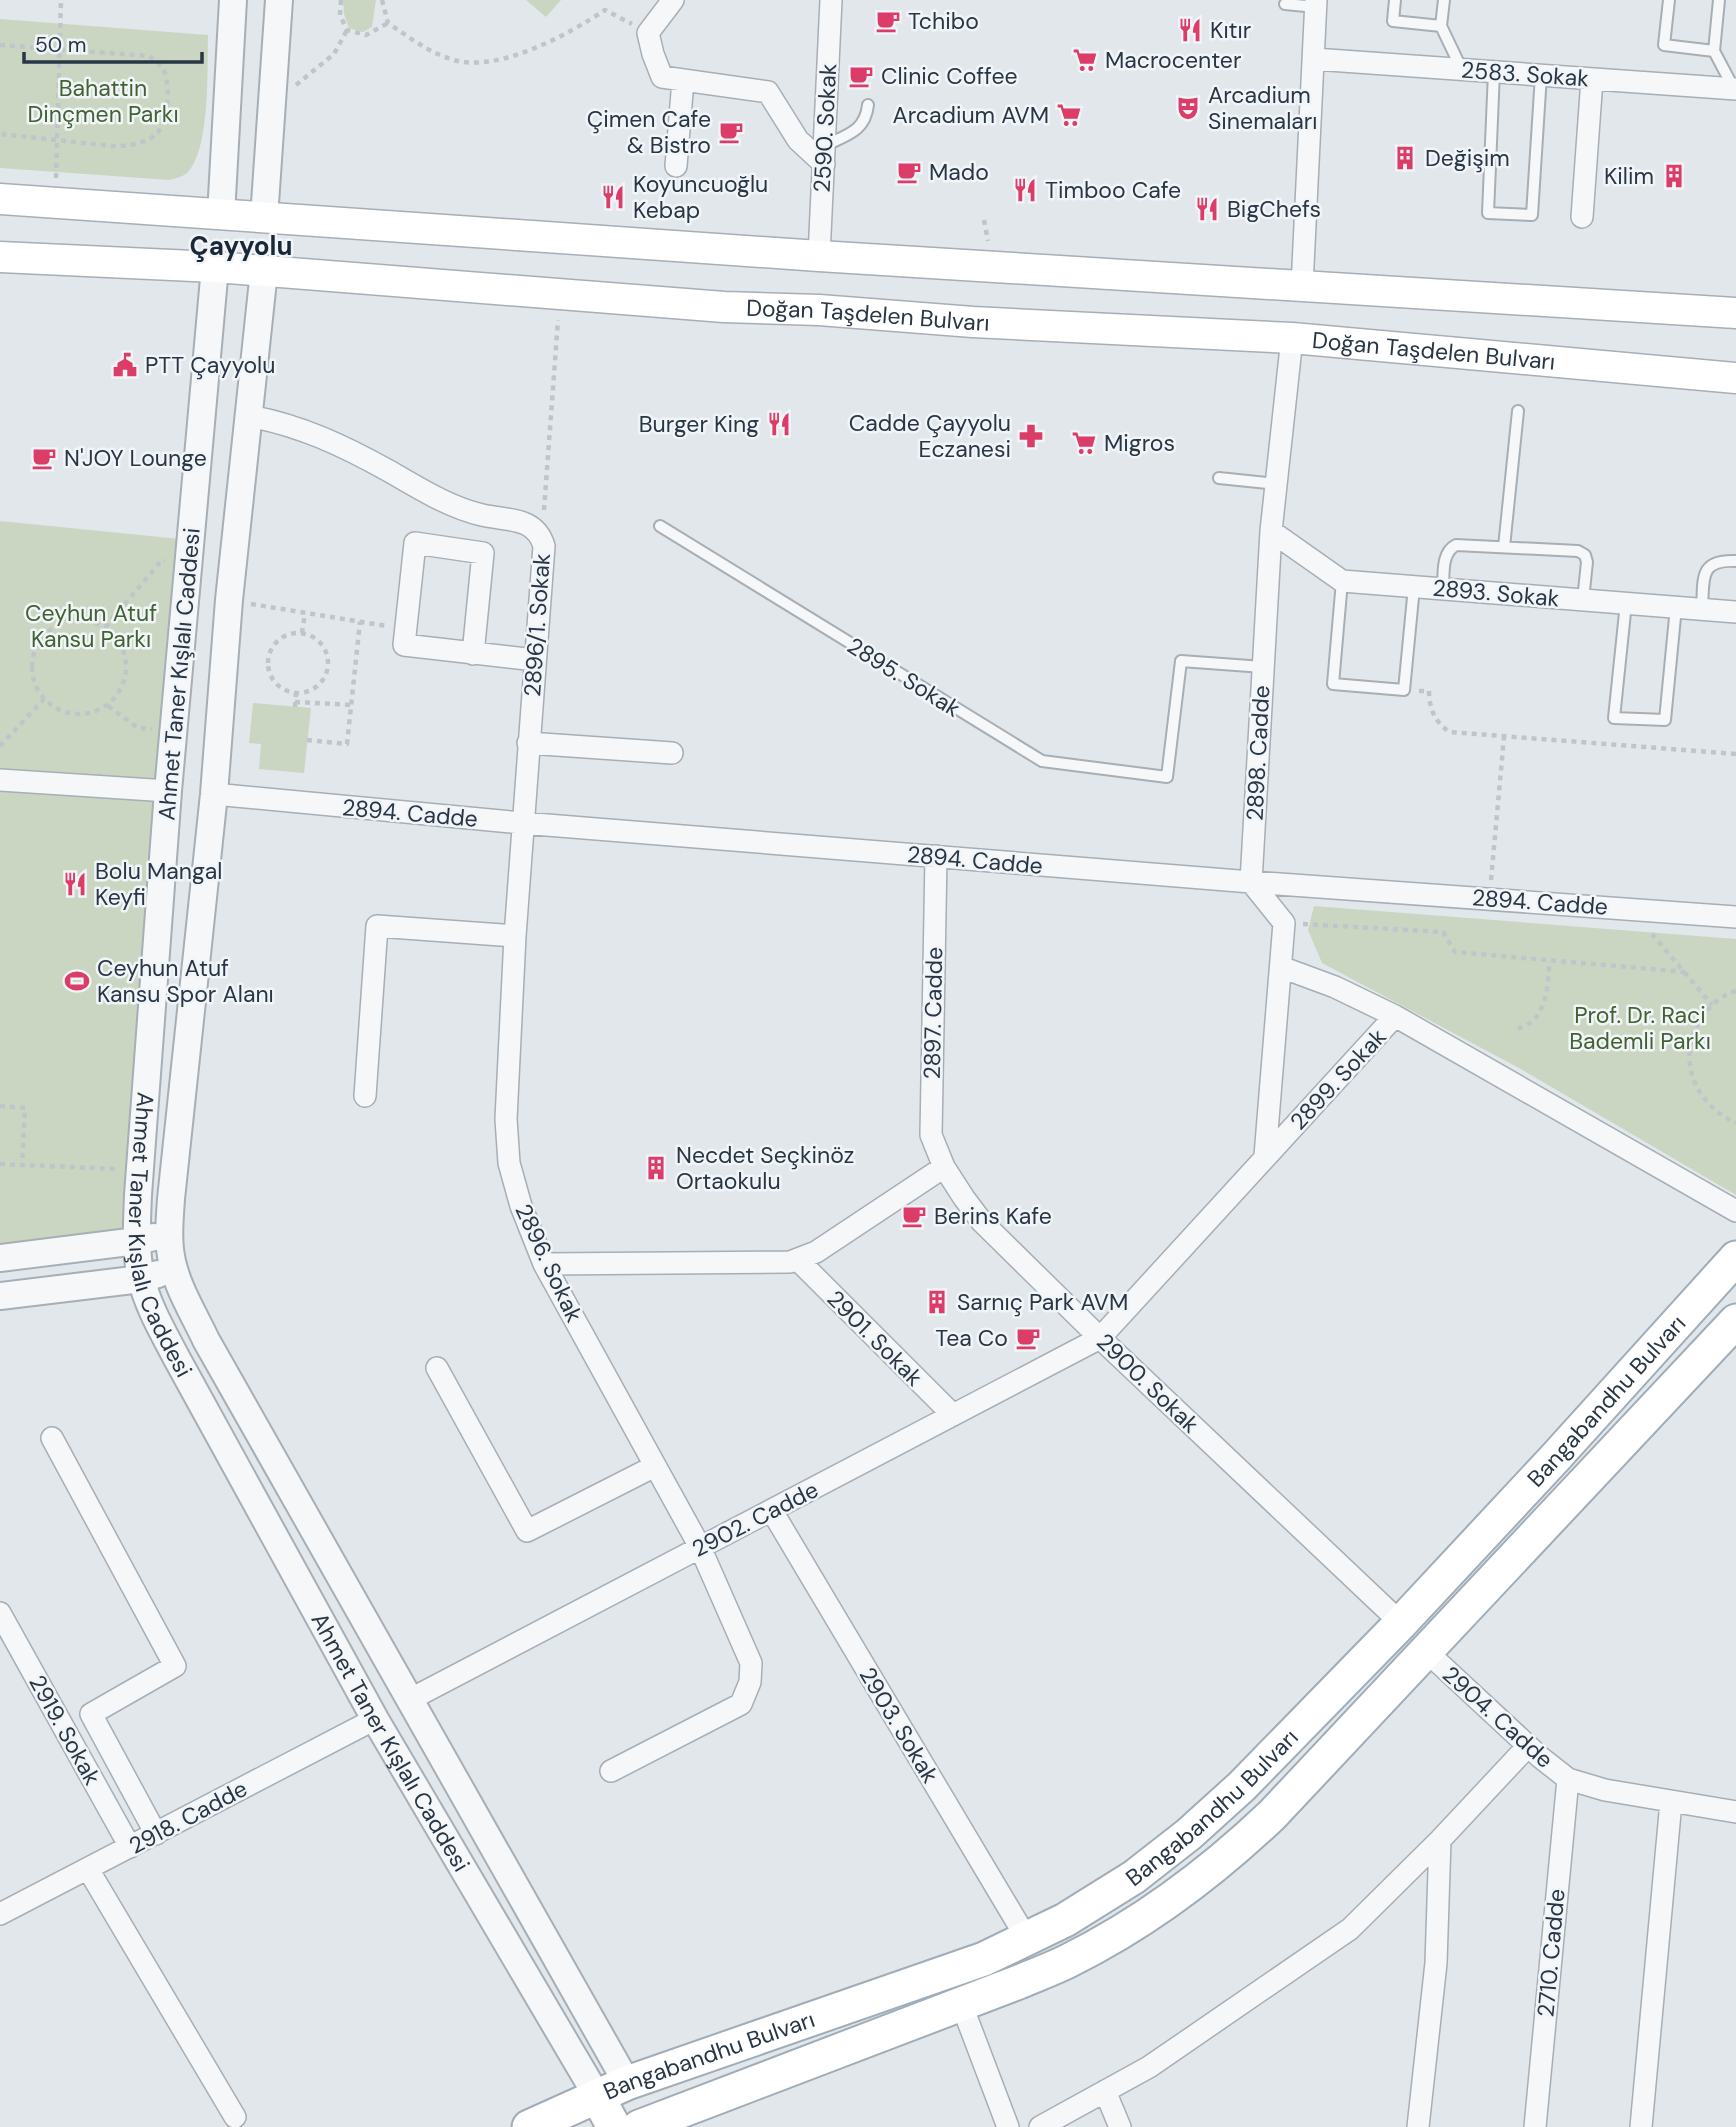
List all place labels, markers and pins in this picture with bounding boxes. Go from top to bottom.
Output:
place label: Tchibo [908,6,979,36]
cafe icon: Tchibo [874,7,902,35]
place label: Kıtır [1210,15,1251,45]
restaurant icon: Kıtır [1176,16,1204,44]
place label: Macrocenter [1105,45,1241,75]
supermarket icon: Macrocenter [1071,46,1099,74]
place label: Clinic Coffee [881,61,1018,91]
cafe icon: Clinic Coffee [847,62,875,90]
place label: Arcadium Sinemaları [1208,80,1317,136]
theatre icon: Arcadium Sinemaları [1174,94,1202,122]
place label: Arcadium AVM [892,100,1049,130]
supermarket icon: Arcadium AVM [1055,101,1083,129]
place label: Çimen Cafe & Bistro [587,104,711,160]
cafe icon: Çimen Cafe & Bistro [717,118,745,146]
place label: Değişim [1425,143,1510,173]
building icon: Değişim [1391,144,1419,172]
place label: Mado [929,157,989,187]
cafe icon: Mado [895,158,923,186]
place label: Kilim [1604,161,1654,191]
building icon: Kilim [1660,162,1688,190]
place label: Koyuncuoğlu Kebap [633,169,768,225]
place label: Timboo Cafe [1045,175,1181,205]
restaurant icon: Timboo Cafe [1011,176,1039,204]
restaurant icon: Koyuncuoğlu Kebap [599,183,627,211]
place label: BigChefs [1227,194,1321,224]
restaurant icon: BigChefs [1193,195,1221,223]
place label: PTT Çayyolu [145,350,275,380]
public building icon: PTT Çayyolu [111,351,139,379]
place label: Cadde Çayyolu Eczanesi [849,408,1011,464]
place label: Burger King [639,409,759,439]
restaurant icon: Burger King [765,410,793,438]
pharmacy icon: Cadde Çayyolu Eczanesi [1017,422,1045,450]
place label: Migros [1104,428,1175,458]
supermarket icon: Migros [1070,429,1098,457]
place label: N'JOY Lounge [64,443,207,473]
cafe icon: N'JOY Lounge [30,444,58,472]
place label: Bolu Mangal Keyfi [95,856,222,912]
restaurant icon: Bolu Mangal Keyfi [61,870,89,898]
place label: Ceyhun Atuf Kansu Spor Alanı [97,953,274,1009]
sports icon: Ceyhun Atuf Kansu Spor Alanı [63,967,91,995]
place label: Necdet Seçkinöz Ortaokulu [676,1140,854,1196]
building icon: Necdet Seçkinöz Ortaokulu [642,1154,670,1182]
place label: Berins Kafe [934,1201,1052,1231]
cafe icon: Berins Kafe [900,1202,928,1230]
place label: Sarnıç Park AVM [957,1287,1128,1317]
building icon: Sarnıç Park AVM [923,1288,951,1316]
place label: Tea Co [935,1323,1008,1353]
cafe icon: Tea Co [1014,1324,1042,1352]

